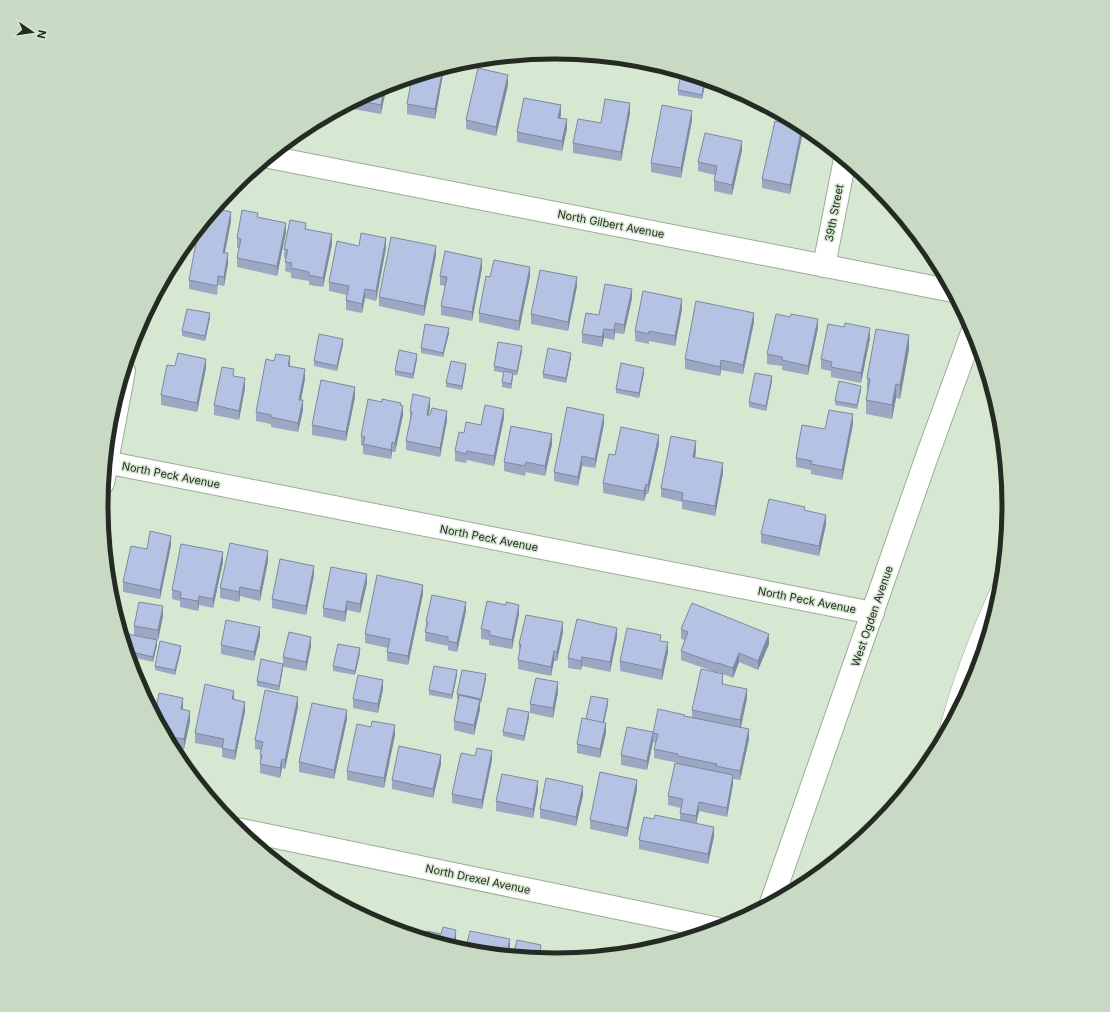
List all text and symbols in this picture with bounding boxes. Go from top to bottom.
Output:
north arrow [12,12,52,52]
text: N [34,29,50,40]
street label: 39th Street [822,183,846,243]
street label: North Gilbert Avenue [556,207,666,241]
street label: North Peck Avenue [121,459,221,491]
street label: North Peck Avenue [439,522,539,554]
street label: West Ogden Avenue [848,564,896,668]
street label: North Peck Avenue [757,584,857,616]
street label: North Drexel Avenue [424,861,532,897]

